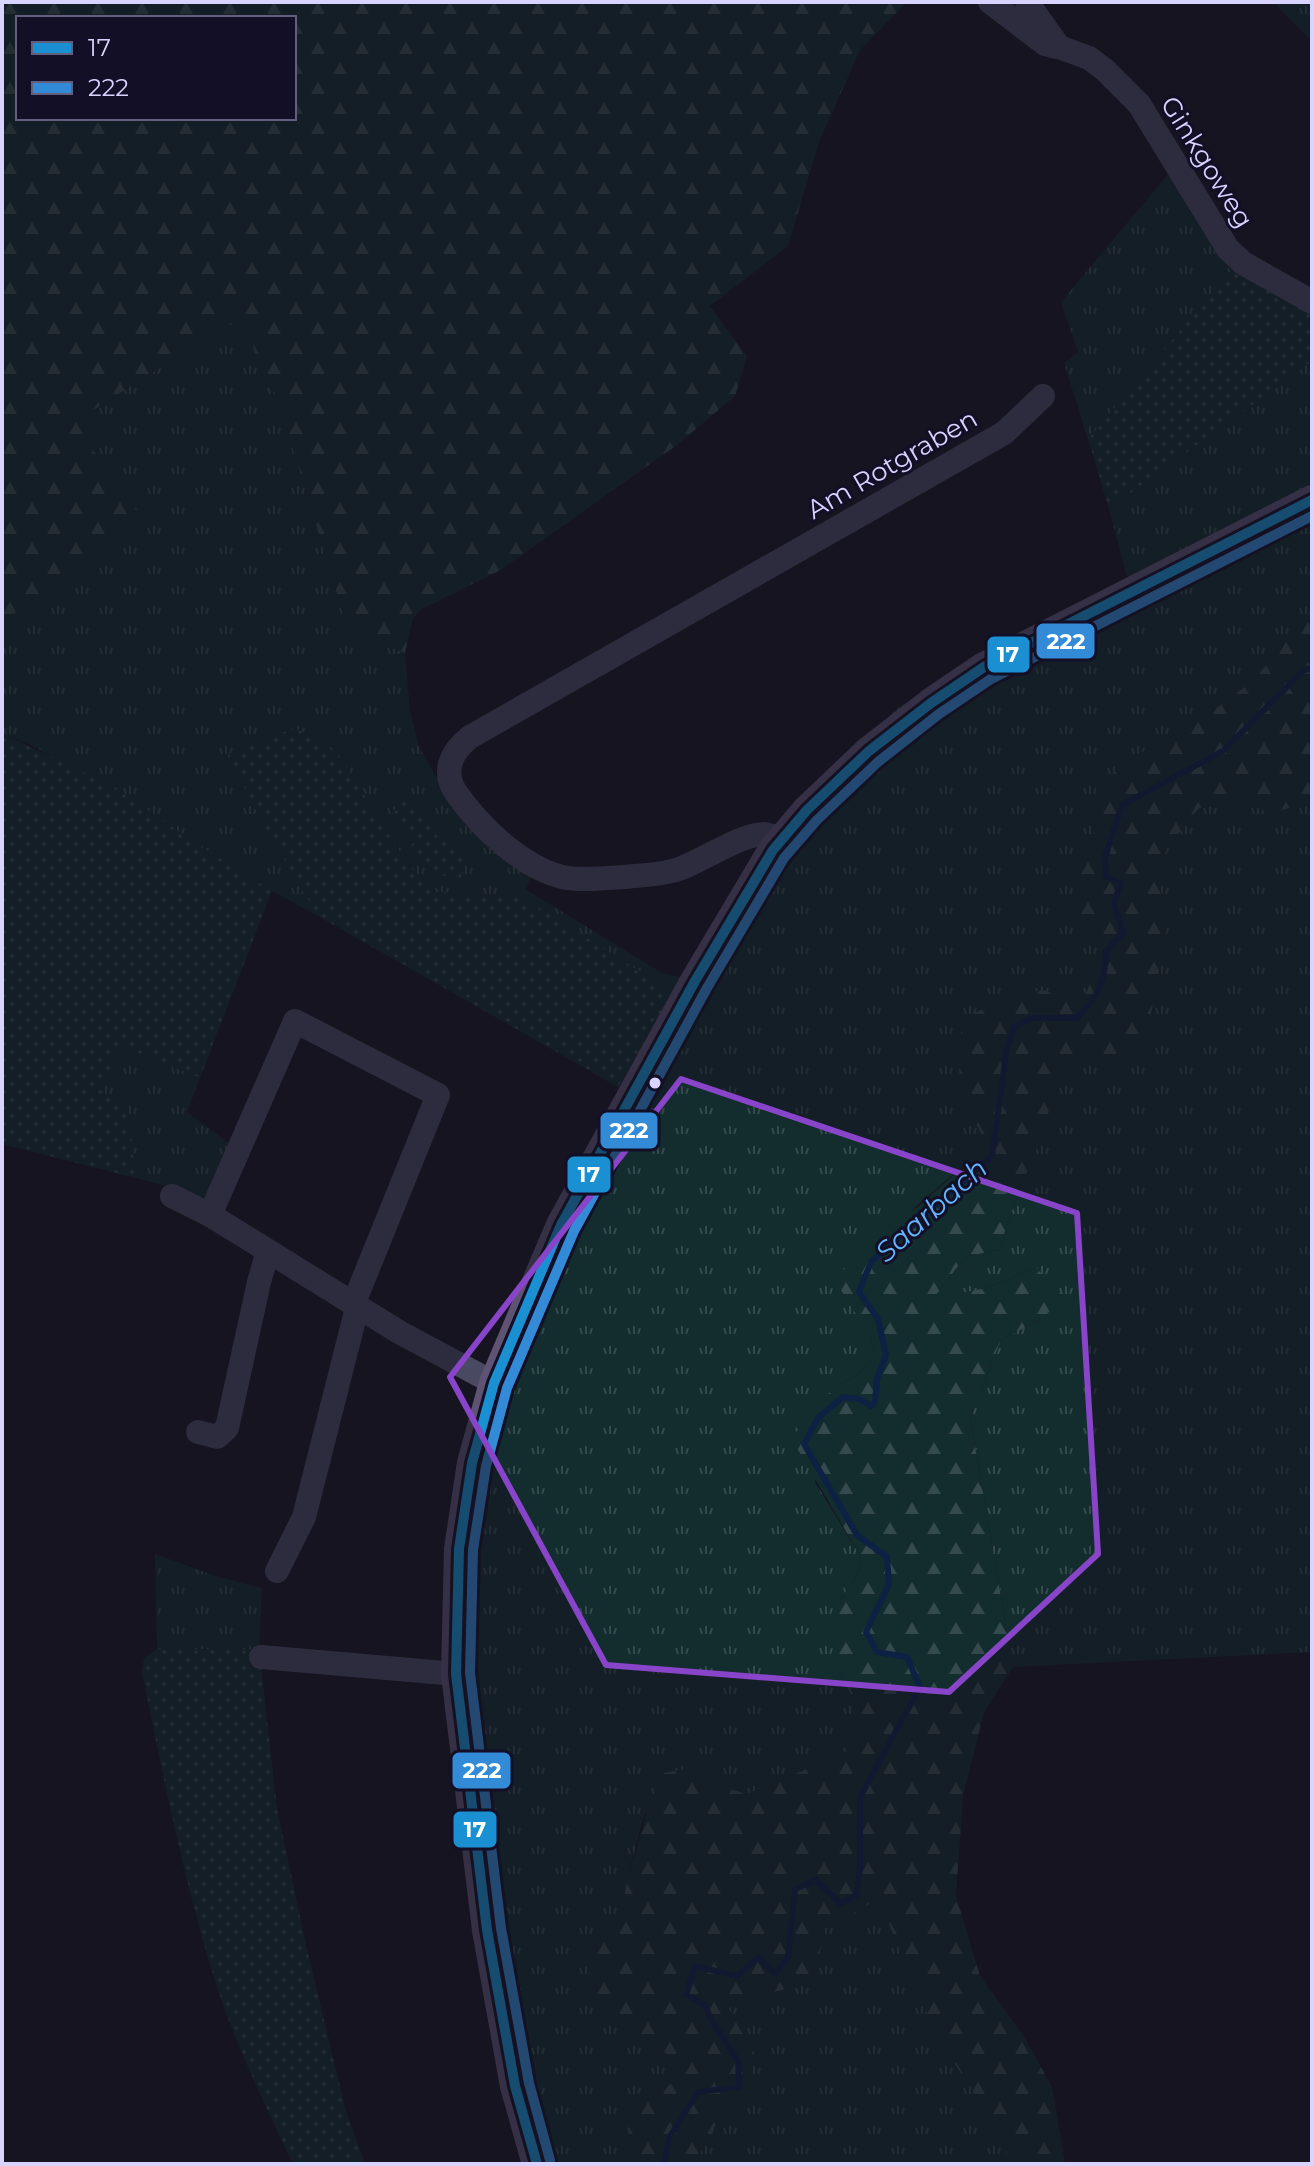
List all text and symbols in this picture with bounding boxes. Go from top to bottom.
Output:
legend [16,16,296,120]
text: 17 [88,33,111,62]
text: 222 [88,73,129,102]
street label: Ginkgoweg [1154,90,1260,234]
street label: Am Rotgraben [801,402,983,526]
line badge: 222 [1035,622,1096,660]
text: 222 [1047,628,1085,655]
line badge: 17 [986,635,1031,674]
text: 17 [997,641,1019,668]
unlabelled marker [647,1075,663,1091]
line badge: 222 [599,1111,659,1150]
text: 222 [610,1117,648,1144]
water label: Saarbach [868,1151,994,1269]
line badge: 17 [566,1155,612,1194]
text: 17 [578,1161,600,1188]
line badge: 222 [451,1751,512,1790]
text: 222 [463,1757,501,1784]
line badge: 17 [452,1810,498,1849]
text: 17 [464,1816,486,1843]

